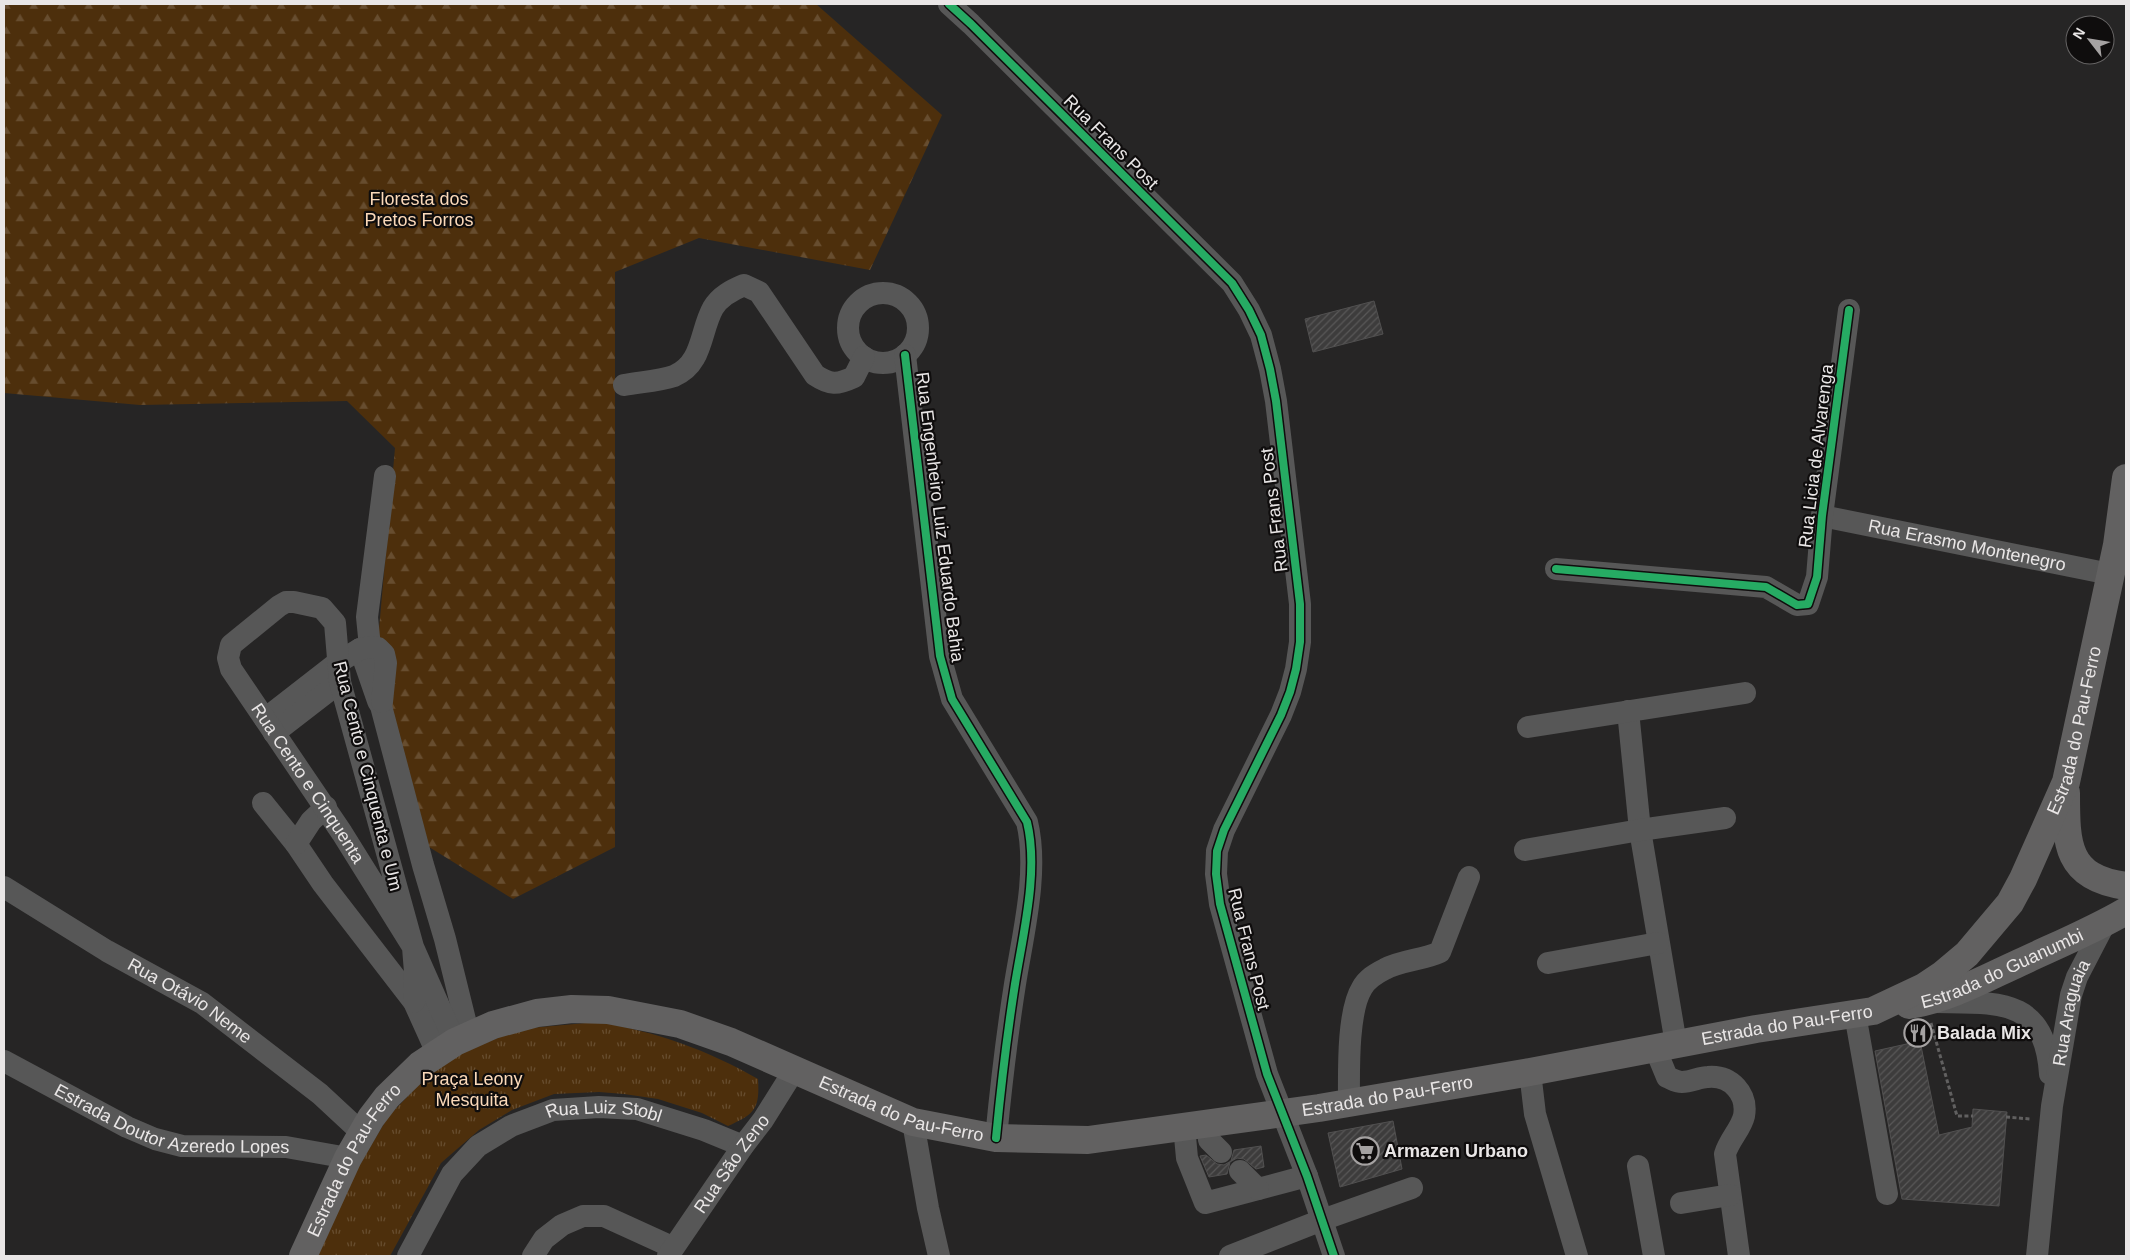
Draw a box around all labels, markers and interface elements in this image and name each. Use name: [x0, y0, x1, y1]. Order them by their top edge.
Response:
north arrow: [2065, 15, 2115, 65]
text: N: [2069, 25, 2088, 42]
street label: Rua Frans Post: [1060, 91, 1162, 193]
park label: Floresta dos Pretos Forros: [364, 189, 474, 230]
street label: Rua Licia de Alvarenga: [1795, 362, 1837, 549]
street label: Rua Engenheiro Luiz Eduardo Bahia: [912, 371, 968, 664]
street label: Rua Frans Post: [1256, 447, 1292, 573]
street label: Rua Erasmo Montenegro: [1866, 516, 2068, 575]
street label: Estrada do Pau-Ferro: [2043, 644, 2105, 818]
street label: Rua Cento e Cinquenta e Um: [330, 659, 406, 893]
street label: Rua Cento e Cinquenta: [247, 699, 369, 868]
street label: Rua Frans Post: [1224, 886, 1274, 1012]
street label: Estrada do Guanumbi: [1919, 925, 2086, 1012]
street label: Rua Otávio Neme: [124, 954, 256, 1048]
street label: Rua Araguaia: [2049, 955, 2095, 1068]
street label: Estrada do Pau-Ferro: [1700, 1001, 1874, 1049]
restaurant icon: Balada Mix: [1903, 1018, 1933, 1048]
place label: Balada Mix: [1937, 1023, 2031, 1043]
park label: Praça Leony Mesquita: [421, 1069, 523, 1110]
street label: Estrada do Pau-Ferro: [816, 1072, 985, 1145]
street label: Estrada do Pau-Ferro: [1300, 1072, 1474, 1120]
street label: Estrada do Pau-Ferro: [303, 1079, 405, 1240]
street label: Estrada Doutor Azeredo Lopes: [51, 1080, 289, 1157]
street label: Rua Luiz Stobl: [543, 1097, 664, 1126]
street label: Rua São Zeno: [690, 1111, 773, 1217]
supermarket icon: Armazen Urbano: [1350, 1136, 1380, 1166]
place label: Armazen Urbano: [1384, 1141, 1528, 1161]

